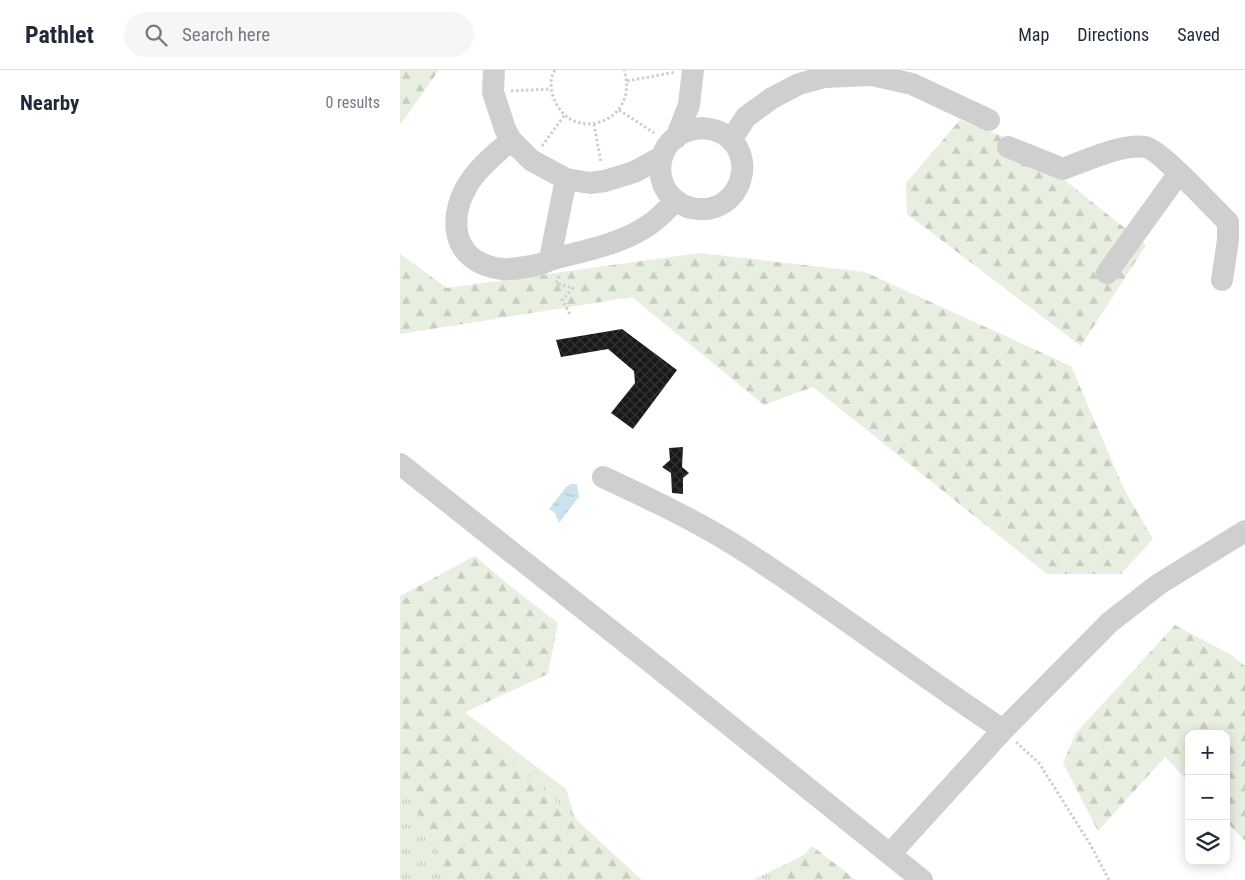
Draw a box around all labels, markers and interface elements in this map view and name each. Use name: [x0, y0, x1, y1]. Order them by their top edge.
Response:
search box: [124, 12, 474, 57]
text: Pathlet: [25, 21, 94, 49]
icon: search: [142, 21, 170, 49]
text: Search here: [182, 23, 270, 46]
text: Map: [1018, 24, 1049, 45]
text: Directions: [1077, 24, 1149, 45]
text: Saved: [1177, 24, 1220, 45]
text: Nearby: [20, 91, 79, 115]
text: 0 results: [325, 93, 380, 112]
map controls: [1185, 730, 1230, 865]
button: +: [1185, 730, 1230, 775]
button: −: [1185, 775, 1230, 820]
button: layers: [1185, 820, 1230, 865]

